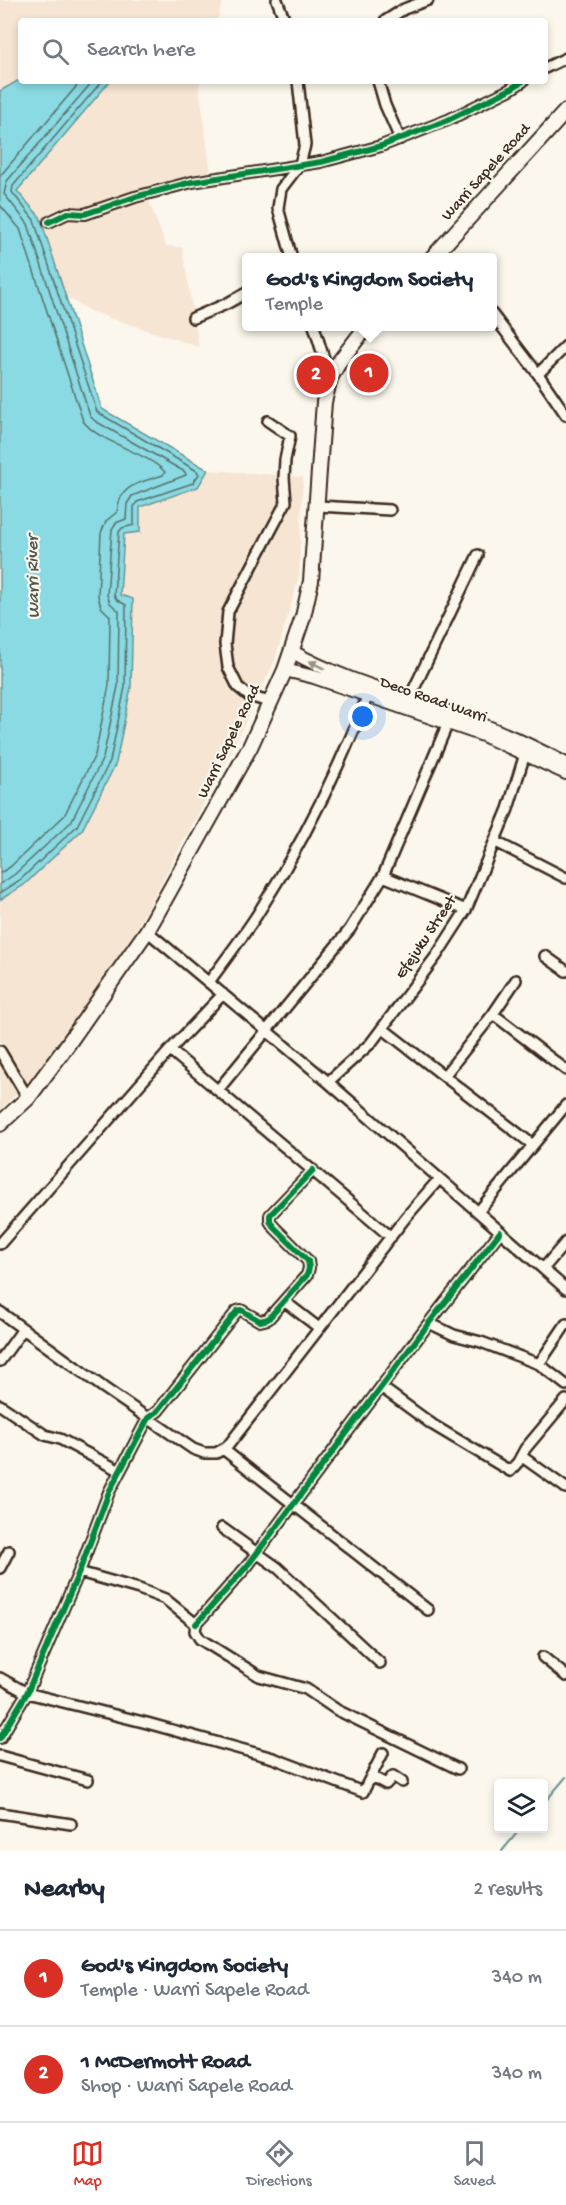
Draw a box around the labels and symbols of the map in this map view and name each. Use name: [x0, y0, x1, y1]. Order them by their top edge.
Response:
street label: Warri Sapele Road: [438, 119, 537, 225]
pin: 1: [350, 350, 388, 395]
pin: 2: [296, 352, 336, 398]
water label: Warri River: [23, 532, 45, 619]
one-way arrow: [308, 660, 325, 670]
street label: Deco Road Warri: [376, 673, 489, 728]
street label: Warri Sapele Road: [194, 681, 266, 802]
your location: [348, 702, 377, 731]
street label: Efejuku Street: [392, 892, 463, 983]

